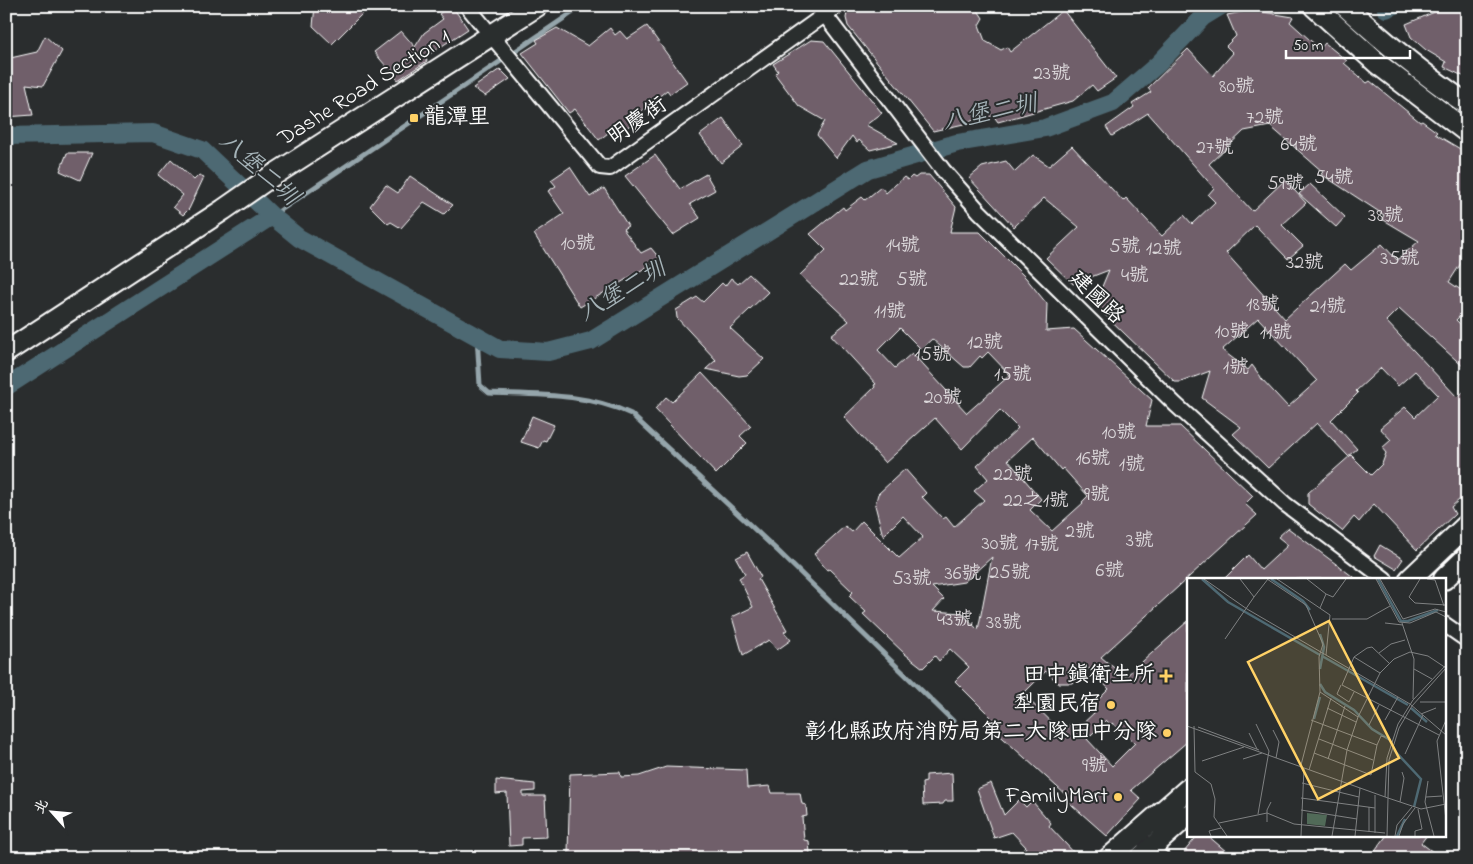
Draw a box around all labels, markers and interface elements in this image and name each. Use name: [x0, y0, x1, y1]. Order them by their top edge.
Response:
street label: Dashe Road Section 1: [272, 23, 458, 156]
scale bar: [1286, 28, 1409, 60]
text: 50 m: [1293, 35, 1324, 57]
house number: 23號: [1033, 60, 1071, 89]
house number: 80號: [1219, 73, 1255, 102]
water label: 八堡二圳: [939, 86, 1044, 141]
street label: 明慶街: [602, 90, 674, 154]
place label: 龍潭里: [424, 102, 490, 134]
house number: 72號: [1246, 104, 1284, 133]
marker: 龍潭里: [408, 112, 420, 124]
water label: 八堡二圳: [210, 125, 308, 217]
house number: 64號: [1280, 131, 1318, 160]
house number: 27號: [1196, 134, 1234, 163]
house number: 54號: [1314, 164, 1354, 193]
house number: 59號: [1267, 170, 1305, 199]
house number: 38號: [1368, 202, 1404, 231]
house number: 10號: [561, 230, 596, 259]
house number: 14號: [886, 232, 920, 261]
house number: 5號: [1109, 233, 1141, 262]
house number: 12號: [1146, 235, 1182, 264]
house number: 35號: [1380, 245, 1420, 274]
house number: 32號: [1286, 249, 1324, 278]
water label: 八堡二圳: [573, 251, 676, 332]
house number: 4號: [1121, 262, 1149, 291]
street label: 建國路: [1061, 264, 1131, 332]
house number: 22號: [839, 266, 879, 295]
house number: 5號: [896, 266, 928, 295]
house number: 18號: [1246, 291, 1280, 320]
house number: 21號: [1310, 293, 1346, 322]
house number: 11號: [874, 298, 906, 327]
house number: 10號: [1215, 318, 1250, 347]
house number: 11號: [1260, 319, 1292, 348]
house number: 12號: [967, 329, 1003, 358]
house number: 15號: [914, 341, 952, 370]
house number: 1號: [1223, 354, 1249, 383]
house number: 15號: [994, 361, 1032, 390]
house number: 20號: [924, 384, 962, 413]
house number: 10號: [1102, 419, 1137, 448]
house number: 16號: [1075, 445, 1111, 474]
house number: 1號: [1119, 451, 1145, 480]
house number: 22號: [993, 461, 1033, 490]
house number: 9號: [1084, 481, 1110, 510]
house number: 22之1號: [1003, 487, 1069, 516]
house number: 2號: [1065, 518, 1095, 547]
house number: 3號: [1126, 527, 1154, 556]
house number: 30號: [982, 530, 1018, 559]
house number: 17號: [1025, 531, 1059, 560]
house number: 6號: [1096, 557, 1124, 586]
house number: 25號: [989, 559, 1031, 588]
house number: 36號: [944, 560, 982, 589]
house number: 53號: [892, 565, 932, 594]
inset map: [1187, 578, 1446, 836]
house number: 43號: [937, 606, 973, 635]
house number: 38號: [986, 609, 1022, 638]
place label: 田中鎮衛生所: [1023, 660, 1155, 692]
marker: 田中鎮衛生所: [1159, 669, 1173, 683]
place label: 犁園民宿: [1013, 689, 1101, 721]
marker: 犁園民宿: [1105, 699, 1117, 711]
place label: 彰化縣政府消防局第二大隊田中分隊: [805, 717, 1157, 749]
marker: 彰化縣政府消防局第二大隊田中分隊: [1161, 727, 1173, 739]
house number: 9號: [1082, 752, 1108, 781]
place label: FamilyMart: [1004, 781, 1109, 814]
north arrow: [28, 786, 78, 836]
marker: FamilyMart: [1112, 791, 1124, 803]
text: 北: [29, 796, 54, 818]

